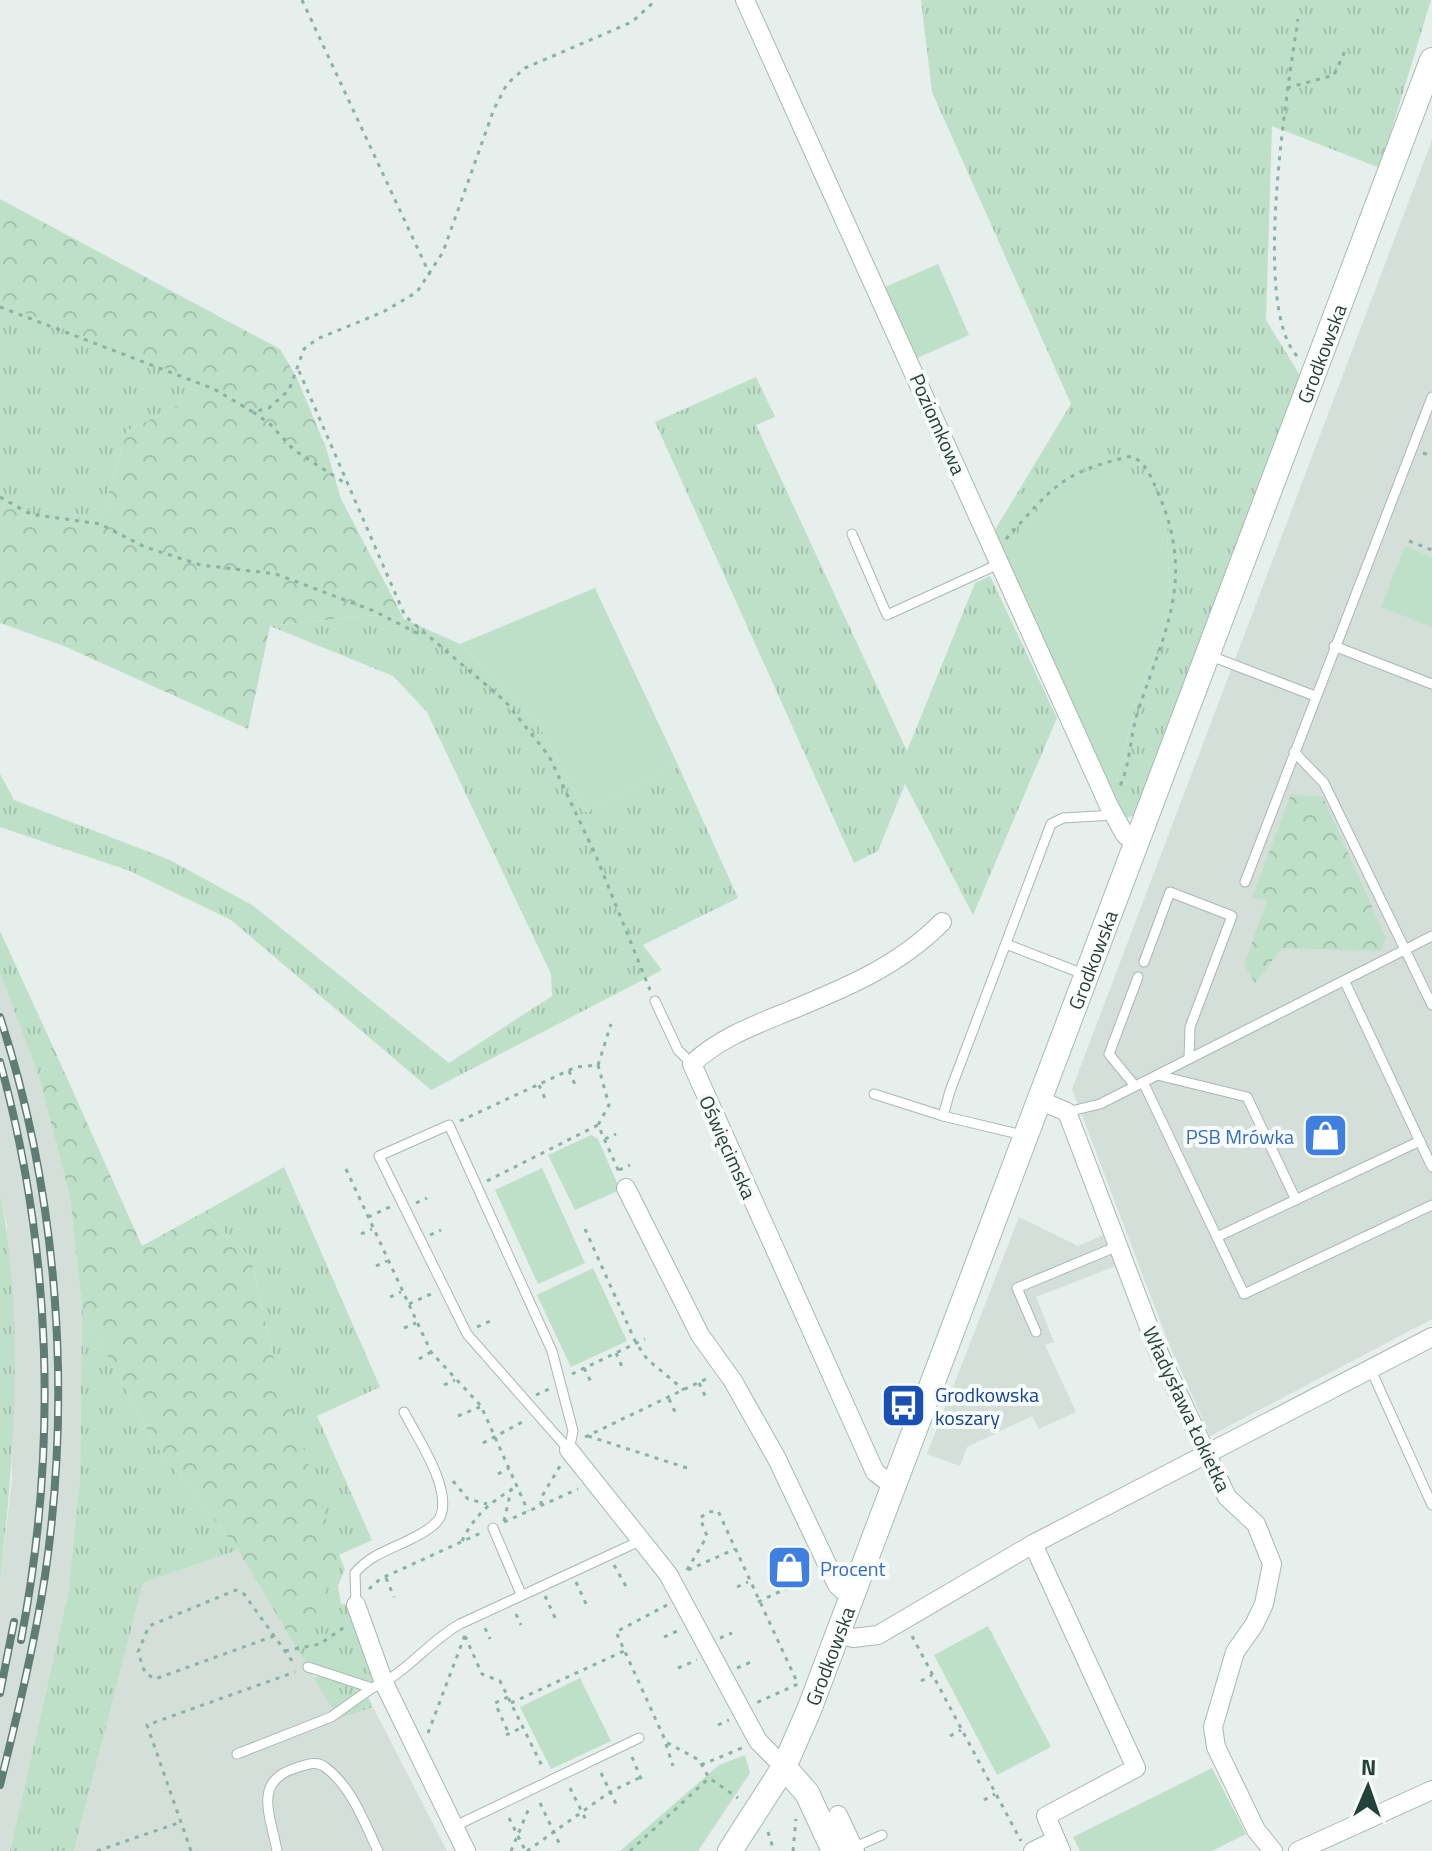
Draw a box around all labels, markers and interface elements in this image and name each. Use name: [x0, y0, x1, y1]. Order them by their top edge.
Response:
street label: Grodkowska: [1288, 299, 1354, 408]
street label: Poziomkowa: [902, 368, 974, 480]
street label: Grodkowska: [1059, 906, 1125, 1014]
street label: Oświęcimska: [691, 1090, 765, 1204]
shop icon: PSB Mrówka: [1301, 1112, 1349, 1160]
place label: PSB Mrówka: [1186, 1121, 1294, 1152]
street label: Władysława Łokietka: [1135, 1321, 1239, 1497]
place label: Grodkowska koszary: [935, 1379, 1039, 1433]
bus stop icon: Grodkowska koszary: [880, 1382, 928, 1430]
shop icon: Procent: [765, 1544, 813, 1592]
place label: Procent: [820, 1553, 886, 1584]
street label: Grodkowska: [797, 1602, 862, 1710]
north arrow: [1328, 1747, 1408, 1827]
text: N: [1360, 1750, 1377, 1784]

